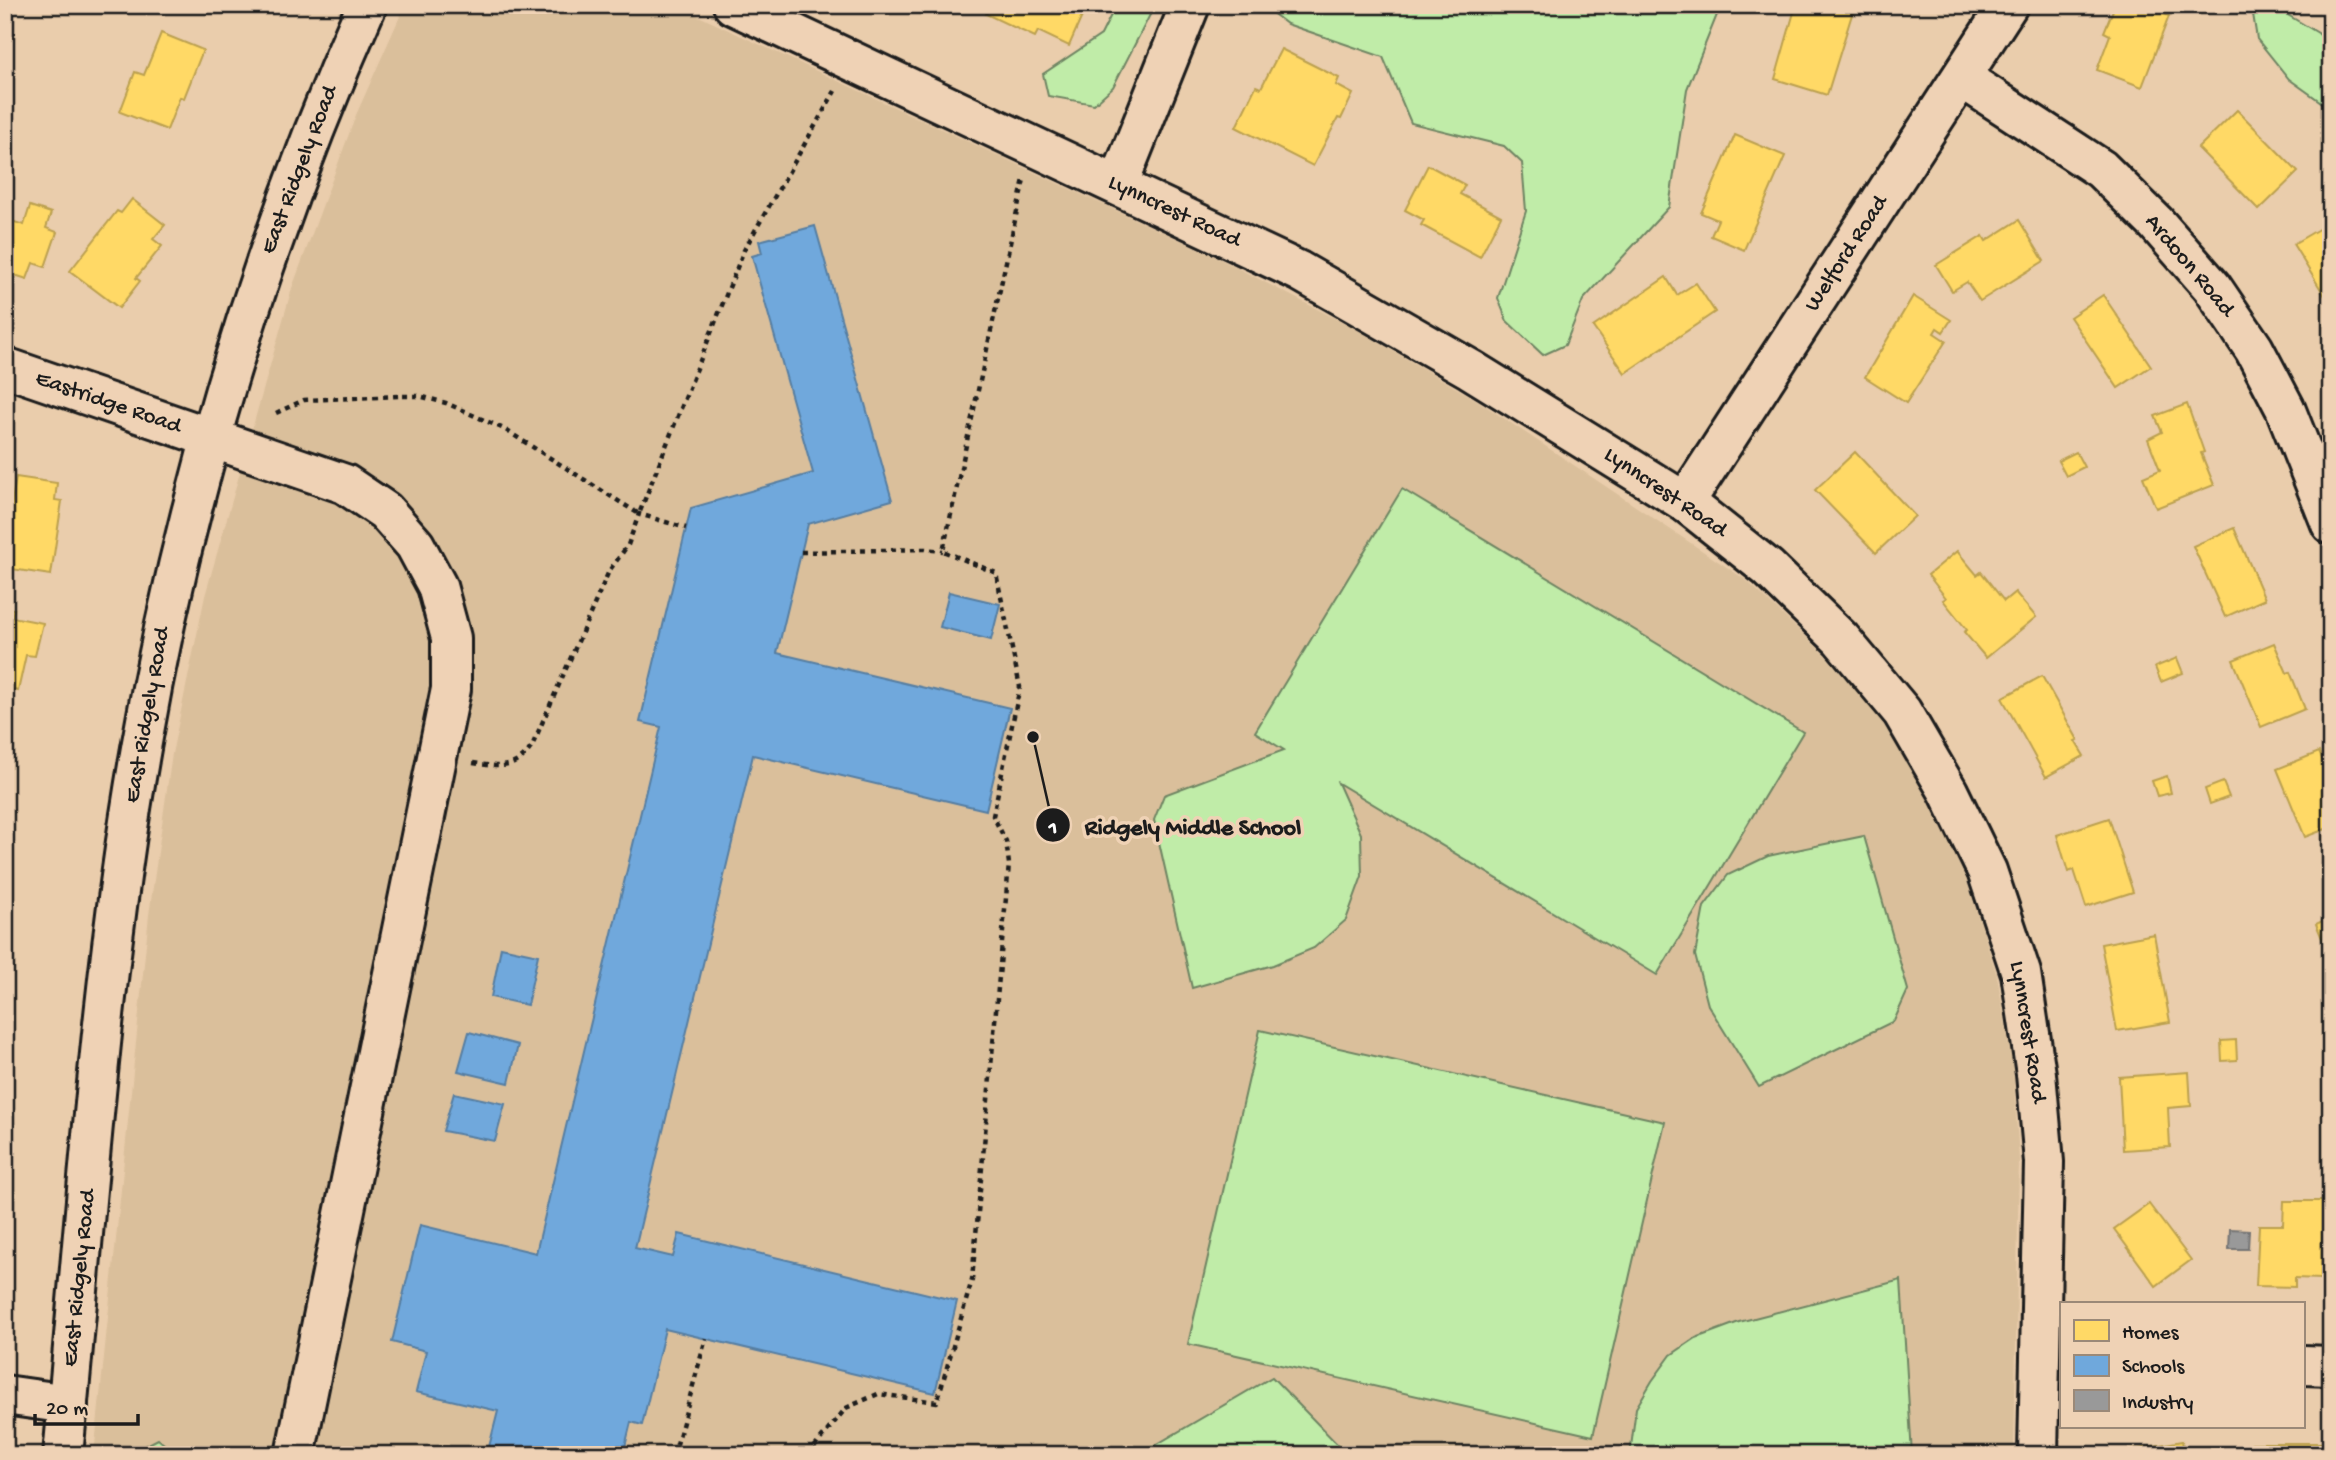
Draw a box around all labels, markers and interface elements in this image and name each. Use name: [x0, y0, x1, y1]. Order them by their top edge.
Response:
street label: East Ridgely Road: [256, 81, 345, 258]
street label: Lynncrest Road: [1104, 170, 1246, 255]
street label: Welford Road: [1800, 190, 1895, 317]
street label: Ardoon Road: [2138, 209, 2241, 324]
street label: Eastridge Road: [32, 365, 186, 441]
street label: Lynncrest Road: [1598, 442, 1733, 545]
street label: East Ridgely Road: [119, 624, 177, 805]
callout: Ridgely Middle School: [1036, 803, 1315, 848]
text: Ridgely Middle School: [1084, 815, 1301, 844]
text: 1: [1048, 817, 1057, 842]
street label: Lynncrest Road: [2002, 959, 2052, 1106]
street label: East Ridgely Road: [57, 1187, 103, 1368]
legend: [2060, 1302, 2304, 1428]
text: Homes: [2122, 1322, 2180, 1347]
text: Schools: [2122, 1356, 2186, 1381]
scale bar: [35, 1383, 138, 1427]
text: Industry: [2122, 1392, 2193, 1417]
text: 20 m: [46, 1398, 88, 1423]

